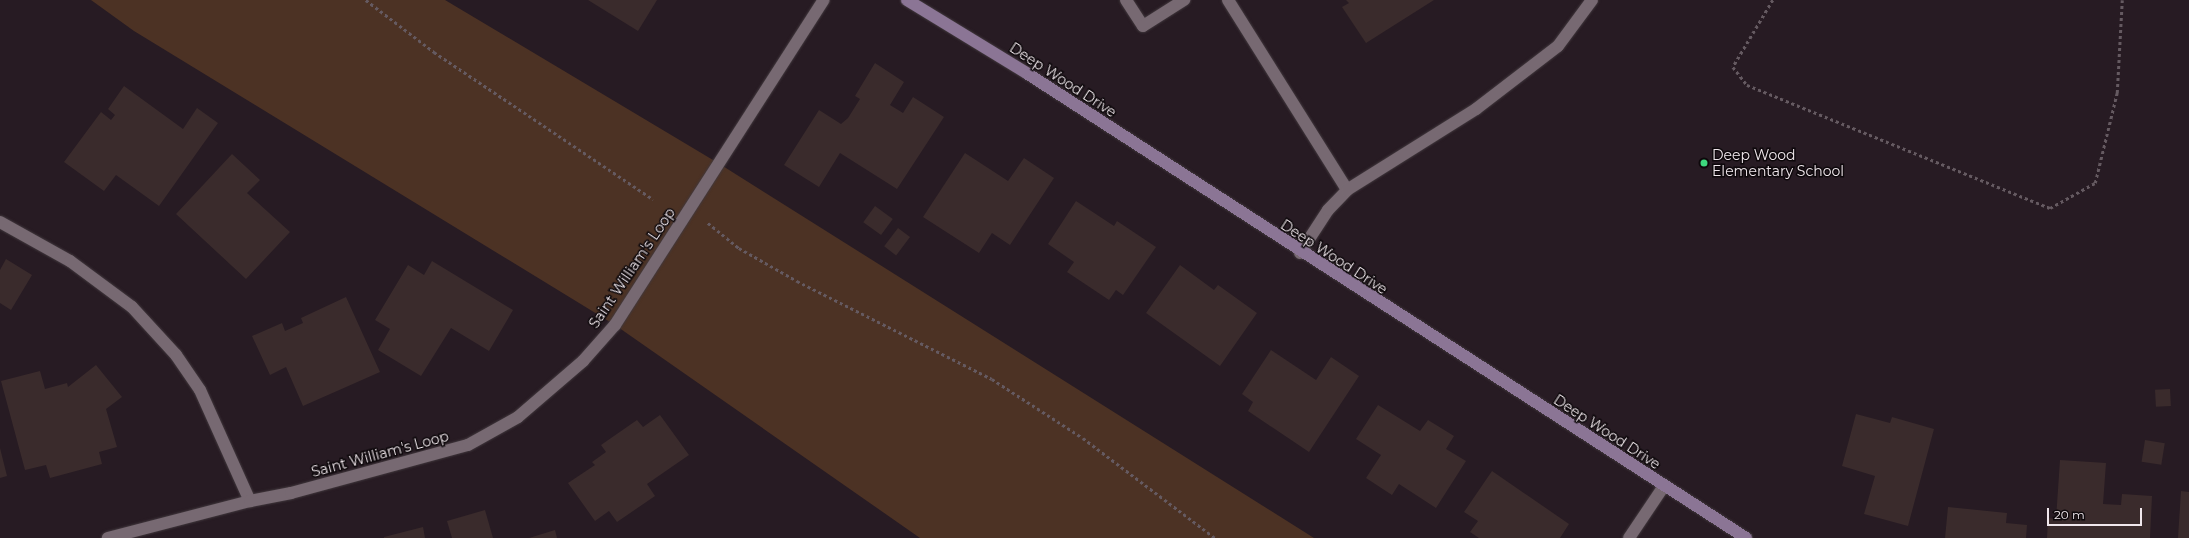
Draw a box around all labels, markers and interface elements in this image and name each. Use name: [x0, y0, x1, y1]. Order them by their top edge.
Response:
street label: Deep Wood Drive: [1007, 39, 1119, 121]
place label: Deep Wood Elementary School: [1712, 147, 1844, 180]
marker: Deep Wood Elementary School: [1699, 158, 1709, 168]
street label: Saint William's Loop: [585, 205, 679, 331]
street label: Deep Wood Drive: [1278, 216, 1390, 298]
street label: Deep Wood Drive: [1551, 391, 1663, 473]
street label: Saint William's Loop: [310, 428, 450, 480]
scale bar: [2049, 500, 2144, 526]
text: 20 m: [2054, 507, 2085, 522]

